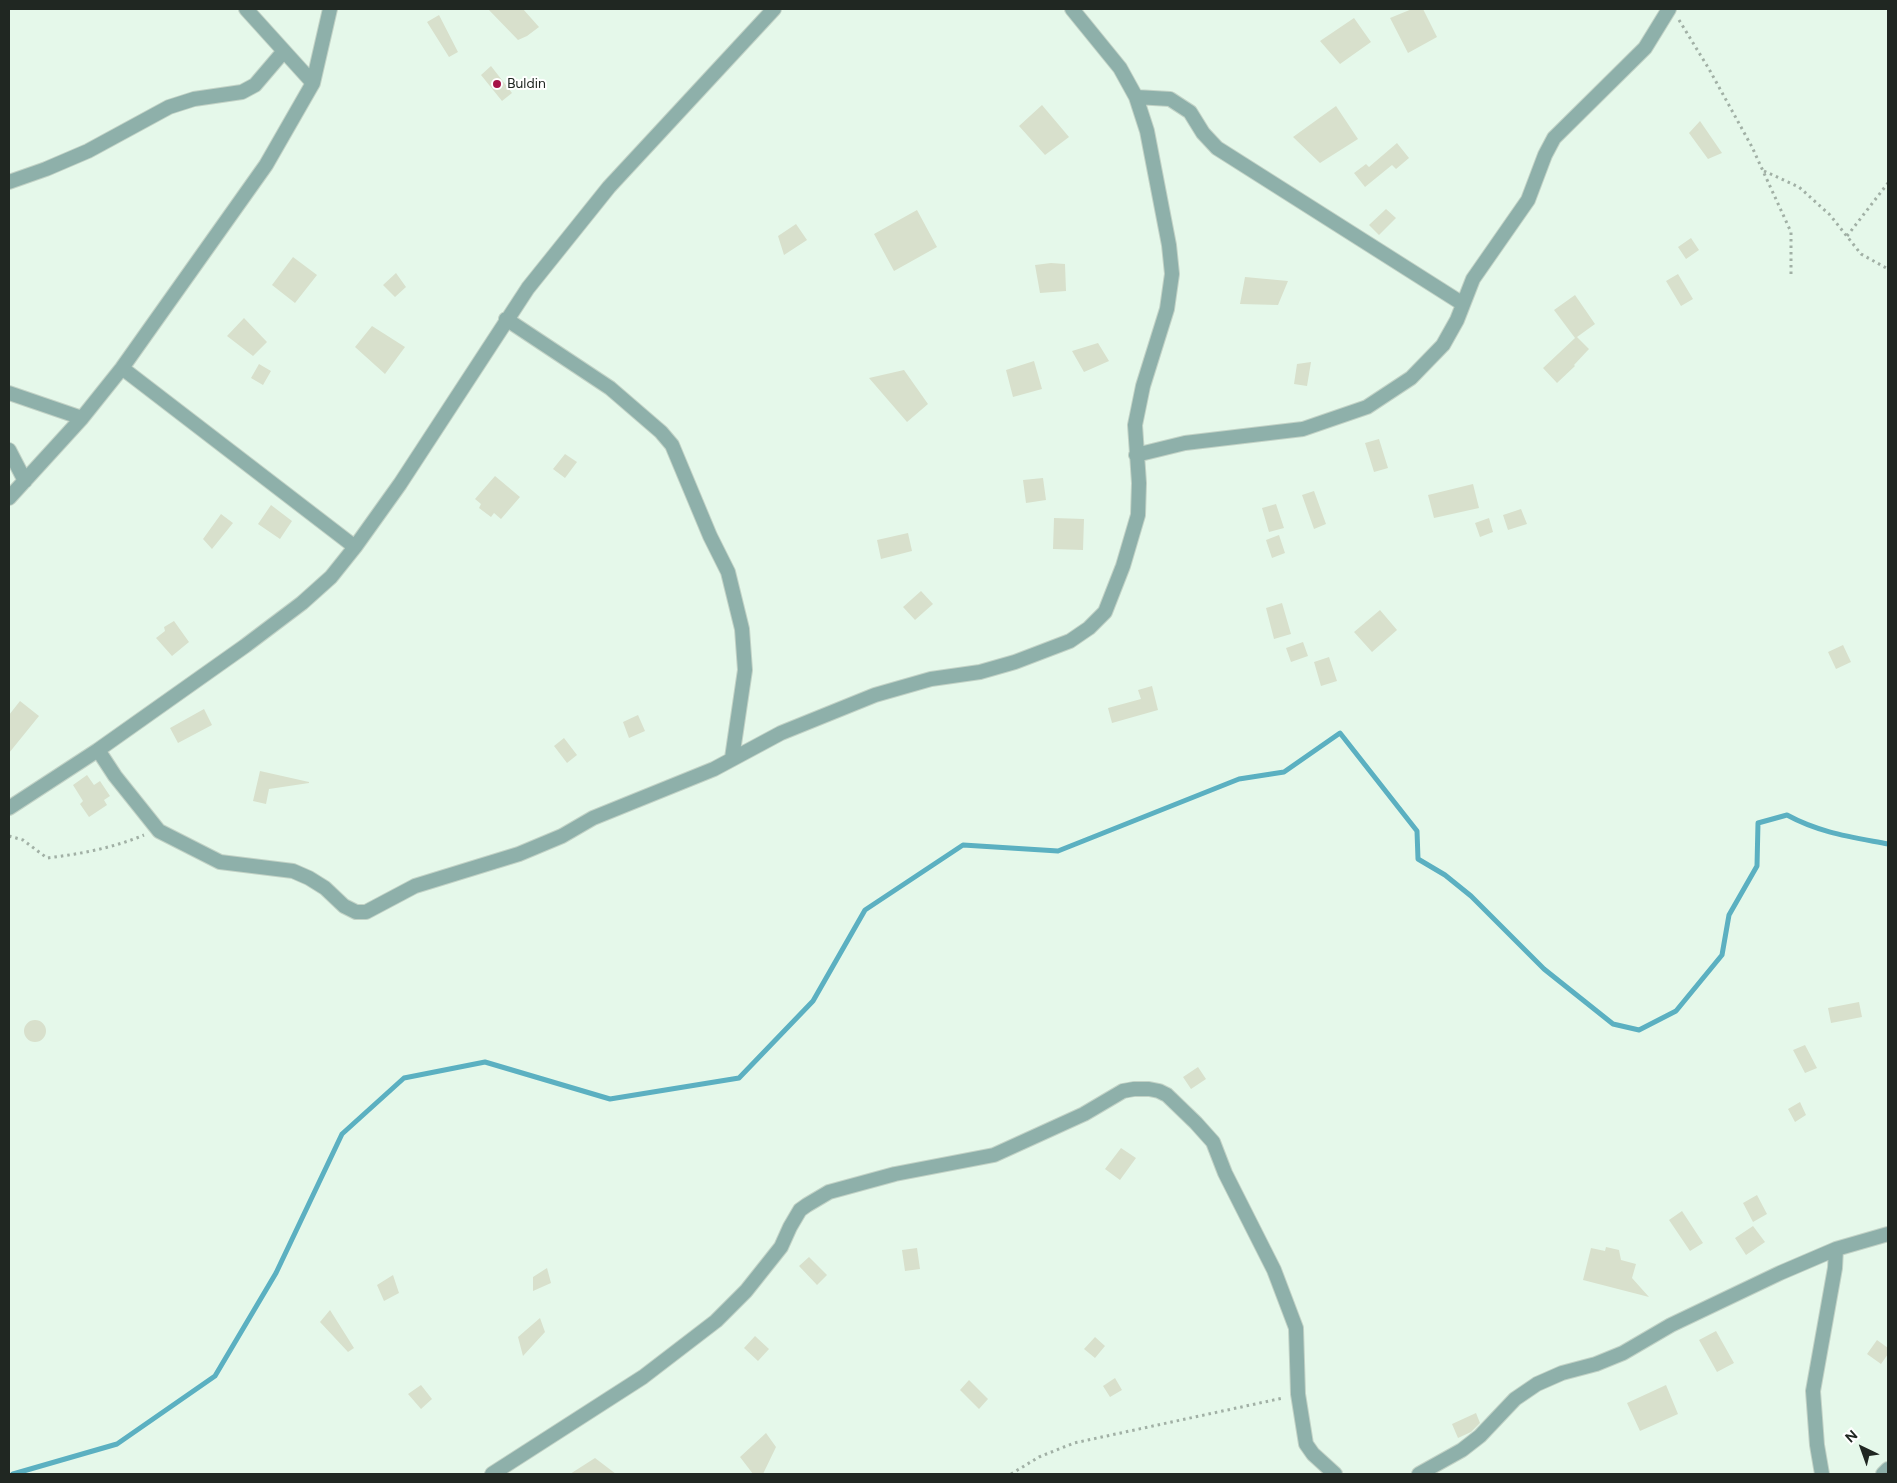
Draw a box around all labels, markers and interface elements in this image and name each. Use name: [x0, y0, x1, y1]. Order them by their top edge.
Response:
place label: Buldin: [507, 76, 546, 92]
marker: Buldin: [491, 78, 503, 90]
north arrow: [1837, 1423, 1887, 1473]
text: N: [1842, 1427, 1861, 1446]

